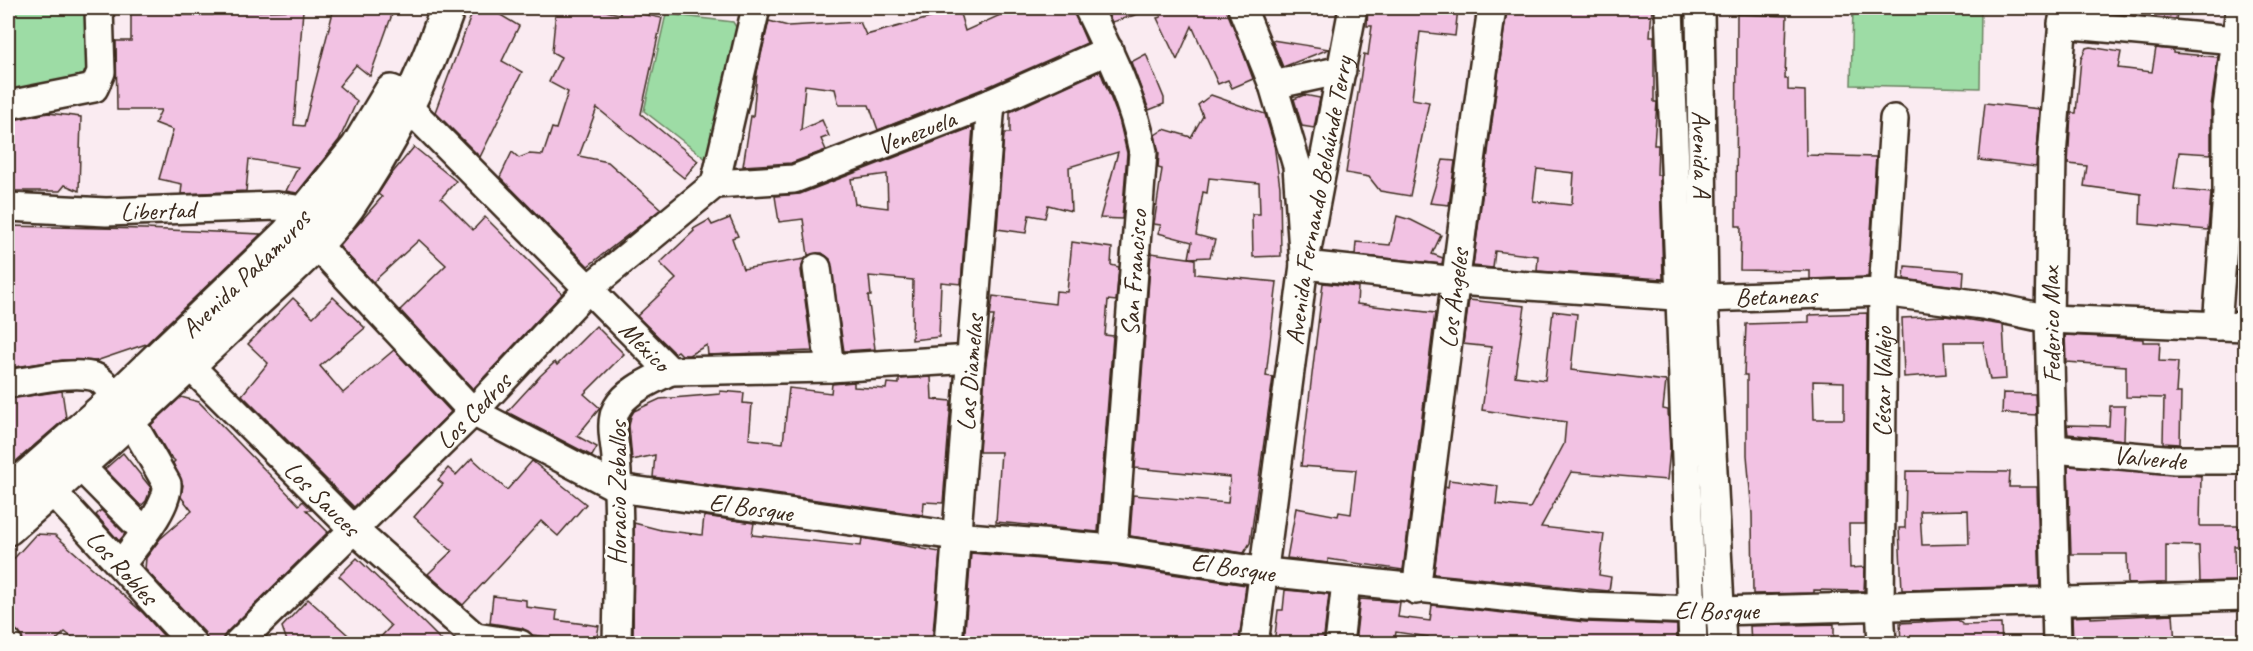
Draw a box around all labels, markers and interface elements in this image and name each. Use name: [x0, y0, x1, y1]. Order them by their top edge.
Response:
street label: Avenida Fernando Belaúnde Terry: [1277, 52, 1360, 347]
street label: Venezuela: [872, 101, 962, 162]
street label: Avenida A: [1685, 110, 1719, 200]
street label: Libertad: [120, 192, 200, 228]
street label: Avenida Pakamuros: [174, 201, 319, 345]
street label: San Francisco: [1113, 207, 1155, 337]
street label: Los Ángeles: [1431, 245, 1476, 350]
street label: Federico Max: [2033, 265, 2069, 383]
street label: Betaneas: [1735, 278, 1819, 313]
street label: Las Diamelas: [948, 311, 991, 432]
street label: México: [612, 313, 680, 381]
street label: César Vallejo: [1865, 325, 1899, 437]
street label: Los Cedros: [429, 364, 519, 456]
street label: Horacio Zeballos: [601, 419, 634, 565]
street label: Valverde: [2112, 438, 2187, 477]
street label: Los Sauces: [277, 453, 369, 545]
street label: El Bosque: [707, 485, 796, 529]
street label: Los Robles: [79, 523, 166, 613]
street label: El Bosque: [1189, 544, 1278, 589]
street label: El Bosque: [1674, 593, 1761, 628]

